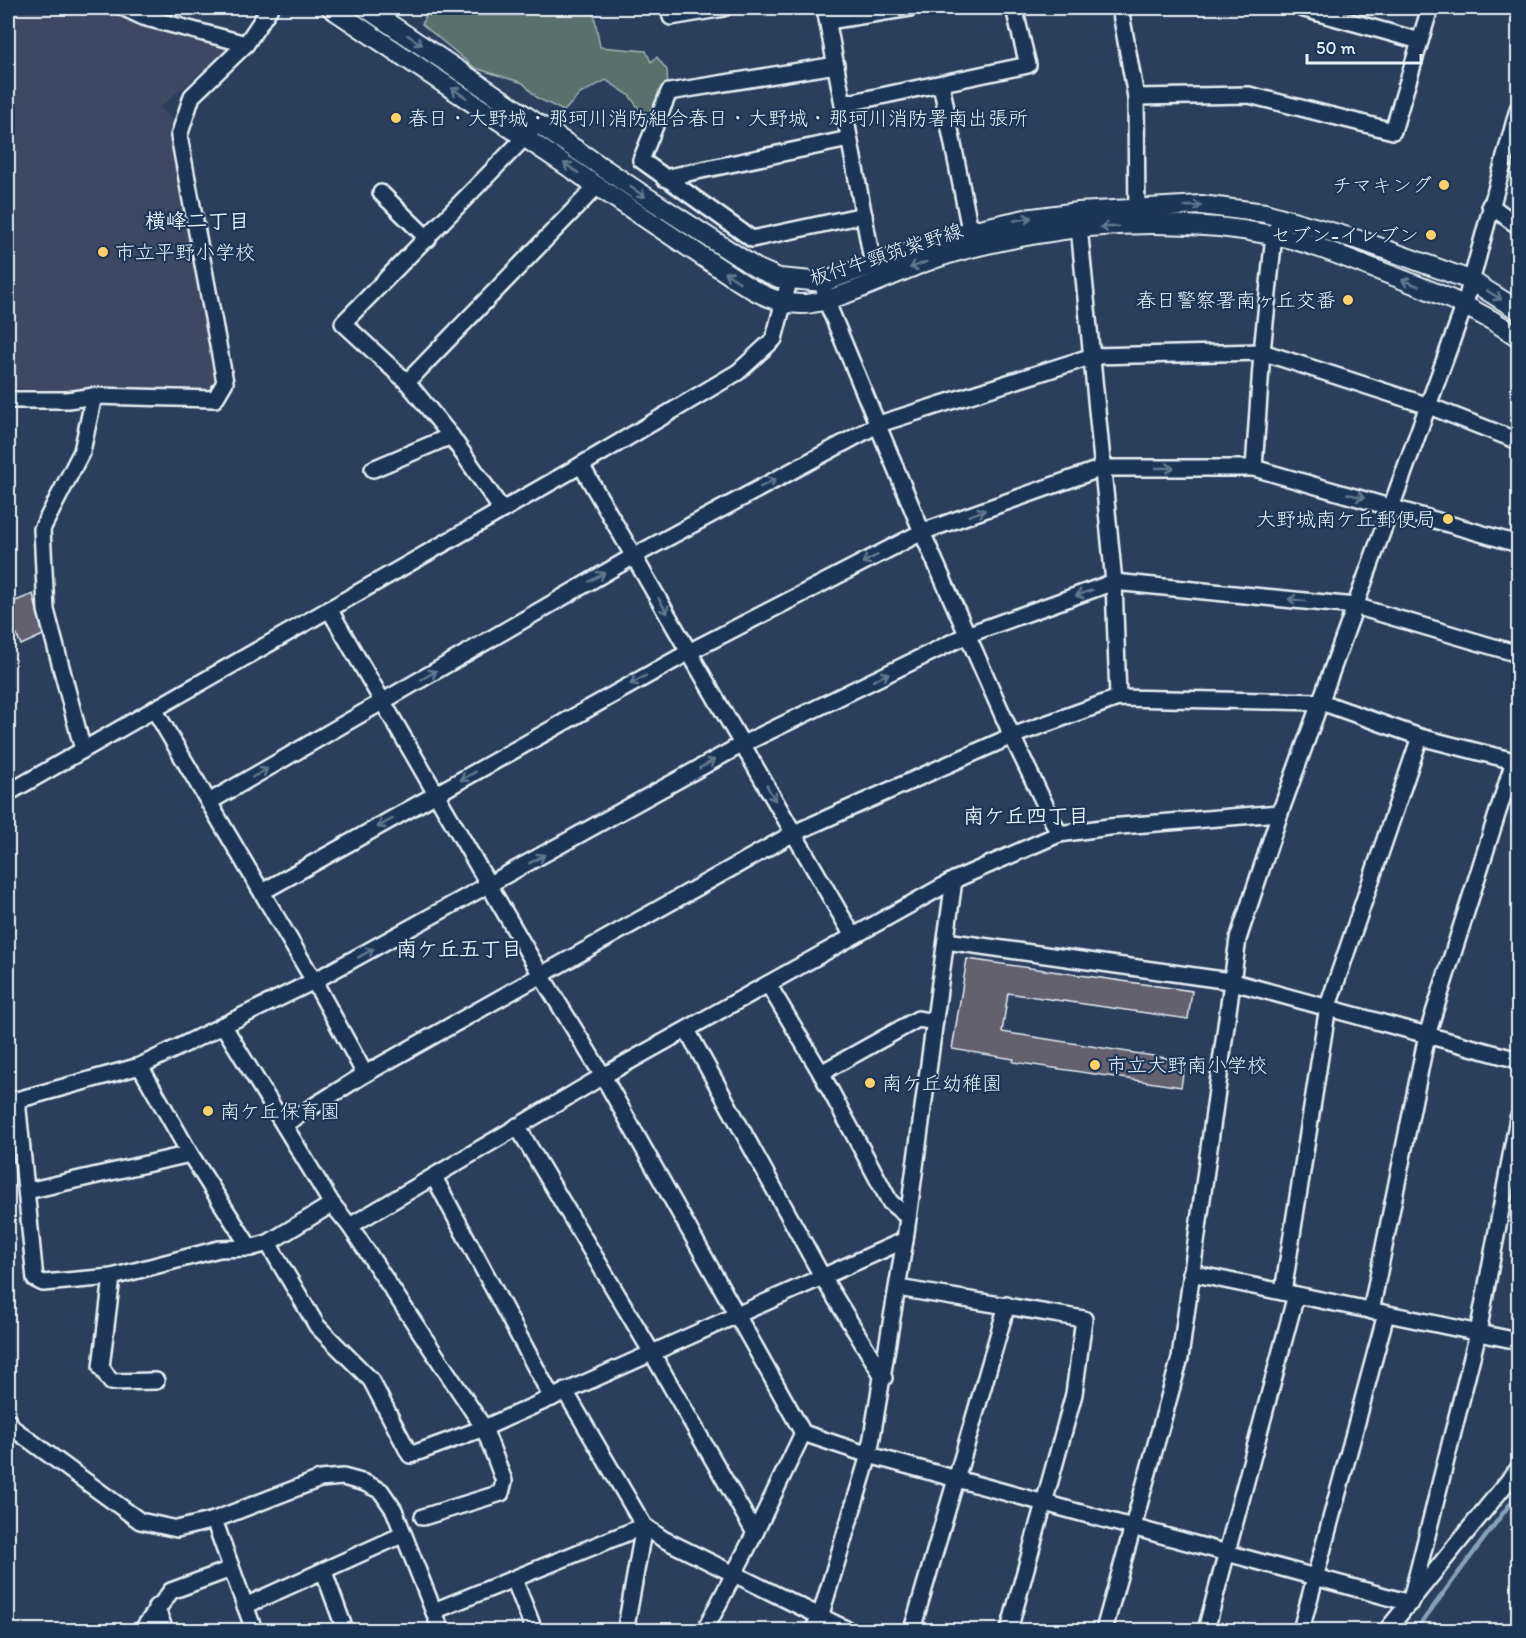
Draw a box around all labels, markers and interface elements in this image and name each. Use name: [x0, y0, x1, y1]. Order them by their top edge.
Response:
scale bar: [1307, 27, 1421, 65]
one-way arrow: [406, 34, 422, 46]
text: 50 m: [1316, 37, 1356, 59]
one-way arrow: [452, 87, 468, 99]
place label: 春日・大野城・那珂川消防組合春日・大野城・那珂川消防署南出張所: [408, 106, 1028, 130]
marker: 春日・大野城・那珂川消防組合春日・大野城・那珂川消防署南出張所: [389, 111, 403, 125]
one-way arrow: [563, 162, 579, 174]
place label: チマキング: [1332, 173, 1432, 197]
marker: チマキング: [1437, 178, 1451, 192]
one-way arrow: [629, 186, 646, 198]
one-way arrow: [1183, 200, 1203, 212]
district label: 横峰二丁目: [145, 208, 250, 233]
one-way arrow: [1013, 213, 1033, 224]
street label: 板付牛頸筑紫野線: [806, 218, 966, 290]
one-way arrow: [1100, 222, 1120, 233]
place label: セブン-イレブン: [1271, 223, 1419, 247]
marker: セブン-イレブン: [1424, 228, 1438, 242]
place label: 市立平野小学校: [115, 240, 255, 264]
marker: 市立平野小学校: [96, 245, 110, 259]
one-way arrow: [909, 260, 927, 271]
one-way arrow: [725, 271, 741, 283]
one-way arrow: [1401, 276, 1420, 287]
place label: 春日警察署南ヶ丘交番: [1136, 288, 1336, 312]
one-way arrow: [1485, 290, 1502, 302]
marker: 春日警察署南ヶ丘交番: [1341, 293, 1355, 307]
one-way arrow: [1154, 462, 1174, 474]
one-way arrow: [759, 477, 776, 489]
one-way arrow: [1346, 490, 1365, 502]
one-way arrow: [968, 506, 986, 517]
place label: 大野城南ケ丘郵便局: [1256, 507, 1436, 531]
marker: 大野城南ケ丘郵便局: [1441, 512, 1455, 526]
one-way arrow: [862, 554, 880, 565]
one-way arrow: [588, 570, 605, 582]
one-way arrow: [1075, 588, 1094, 599]
one-way arrow: [1288, 594, 1308, 605]
one-way arrow: [657, 597, 669, 614]
one-way arrow: [420, 669, 437, 681]
one-way arrow: [872, 670, 890, 682]
one-way arrow: [630, 674, 647, 686]
one-way arrow: [698, 758, 715, 770]
one-way arrow: [251, 767, 268, 779]
one-way arrow: [460, 770, 477, 782]
one-way arrow: [765, 784, 777, 801]
district label: 南ケ丘四丁目: [963, 803, 1089, 828]
one-way arrow: [377, 817, 394, 829]
one-way arrow: [527, 853, 545, 864]
district label: 南ケ丘五丁目: [396, 936, 522, 961]
one-way arrow: [356, 947, 374, 958]
place label: 市立大野南小学校: [1107, 1053, 1267, 1077]
marker: 市立大野南小学校: [1088, 1058, 1102, 1072]
place label: 南ケ丘幼稚園: [882, 1071, 1002, 1095]
marker: 南ケ丘幼稚園: [863, 1076, 877, 1090]
place label: 南ケ丘保育園: [220, 1099, 340, 1123]
marker: 南ケ丘保育園: [201, 1104, 215, 1118]

